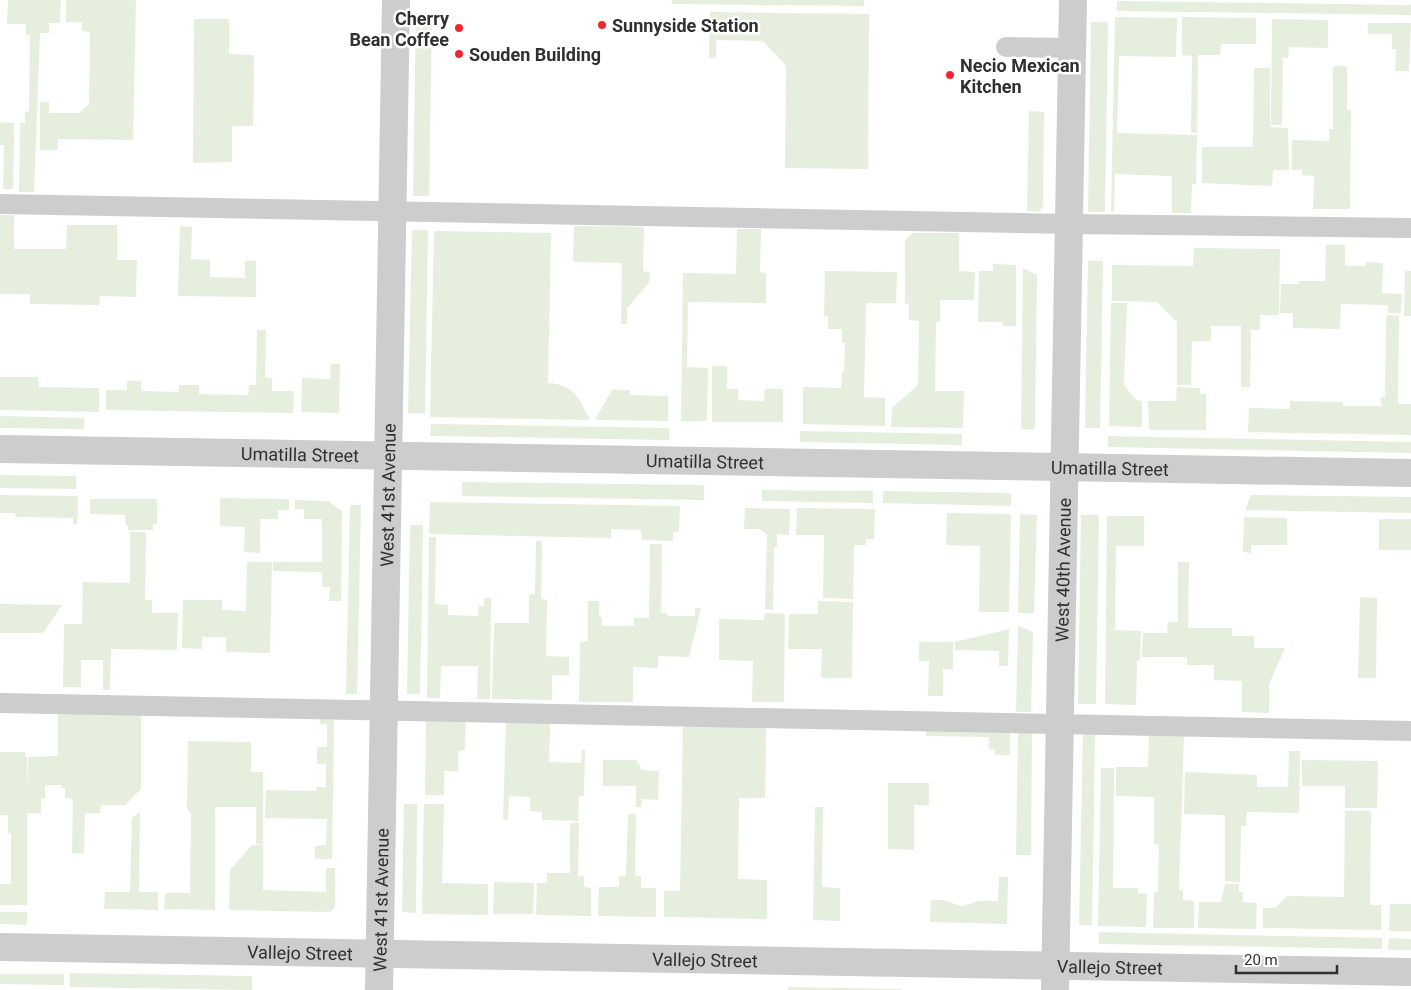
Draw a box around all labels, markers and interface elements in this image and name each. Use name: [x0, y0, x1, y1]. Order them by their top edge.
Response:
place label: Cherry Bean Coffee: [350, 8, 450, 50]
place label: Sunnyside Station: [612, 15, 759, 36]
marker: Sunnyside Station: [596, 19, 608, 31]
marker: Cherry Bean Coffee: [453, 22, 465, 34]
place label: Souden Building: [469, 44, 601, 65]
marker: Souden Building: [453, 48, 465, 60]
place label: Necio Mexican Kitchen: [960, 55, 1080, 97]
marker: Necio Mexican Kitchen: [944, 69, 956, 81]
street label: West 41st Avenue: [376, 423, 399, 567]
street label: Umatilla Street: [241, 443, 359, 466]
street label: Umatilla Street: [646, 449, 764, 472]
street label: Umatilla Street: [1051, 456, 1169, 479]
street label: West 40th Avenue: [1051, 498, 1074, 642]
street label: West 41st Avenue: [369, 828, 392, 972]
street label: Vallejo Street: [247, 941, 353, 964]
scale bar: [1236, 942, 1337, 974]
street label: Vallejo Street: [652, 948, 758, 971]
text: 20 m: [1244, 951, 1278, 969]
street label: Vallejo Street: [1057, 955, 1163, 978]

